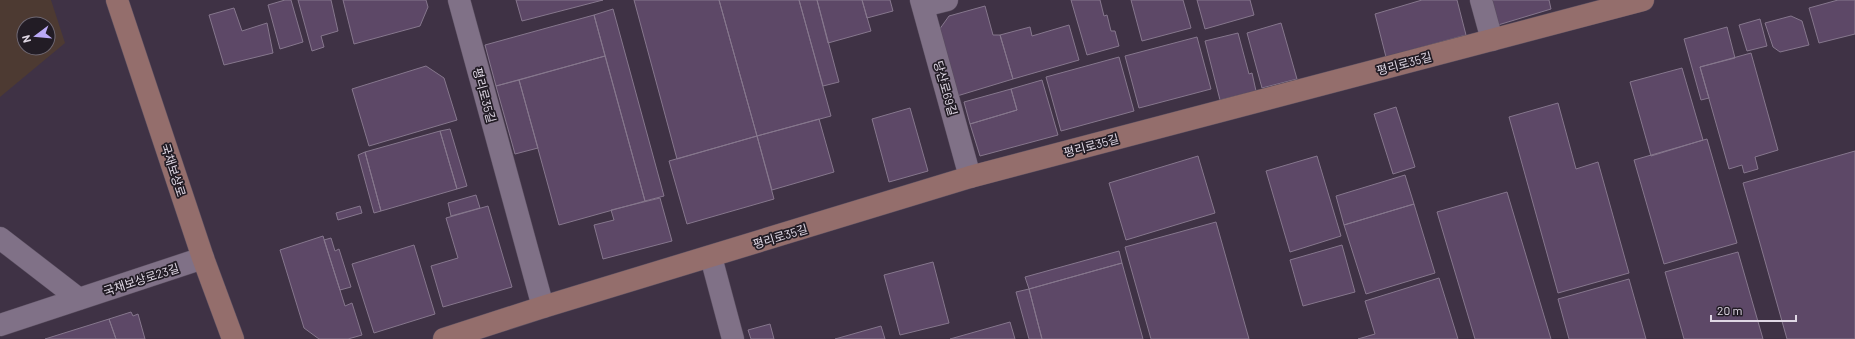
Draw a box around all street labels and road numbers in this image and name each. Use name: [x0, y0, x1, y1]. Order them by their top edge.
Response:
street label: 평리로35길: [1375, 49, 1433, 77]
street label: 당산로69길: [931, 59, 961, 117]
street label: 평리로35길: [471, 66, 499, 124]
street label: 평리로35길: [1062, 131, 1120, 159]
street label: 국채보상로: [159, 142, 189, 198]
street label: 평리로35길: [751, 221, 809, 251]
street label: 국채보상로23길: [101, 260, 181, 298]

